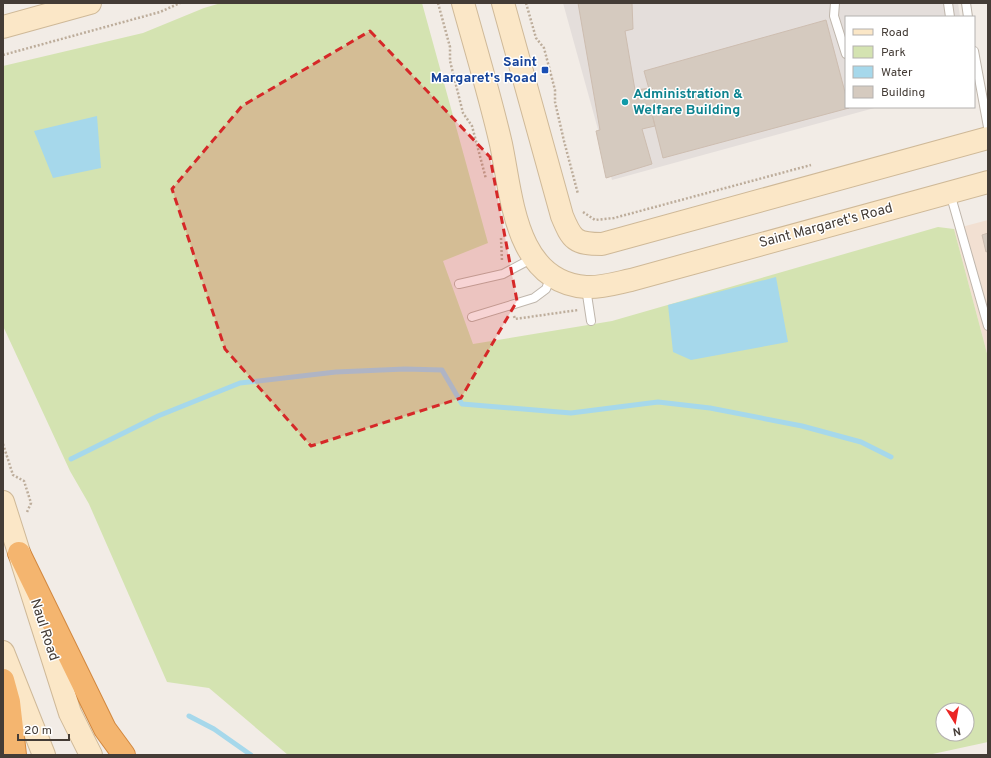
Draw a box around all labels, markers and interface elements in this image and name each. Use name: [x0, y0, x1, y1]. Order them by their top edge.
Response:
legend: [845, 16, 975, 108]
text: Road: [881, 25, 909, 41]
text: Park: [881, 45, 906, 61]
place label: Saint Margaret's Road: [431, 54, 537, 87]
marker: Saint Margaret's Road: [540, 65, 550, 75]
text: Water: [881, 65, 913, 81]
text: Building: [881, 85, 925, 101]
place label: Administration & Welfare Building: [633, 86, 743, 119]
marker: Administration & Welfare Building: [620, 97, 630, 107]
street label: Saint Margaret's Road: [757, 200, 895, 252]
street label: Naul Road: [26, 597, 62, 663]
north arrow: [935, 702, 975, 742]
scale bar: [18, 716, 69, 742]
text: 20 m: [24, 723, 52, 739]
text: N: [952, 723, 962, 738]

